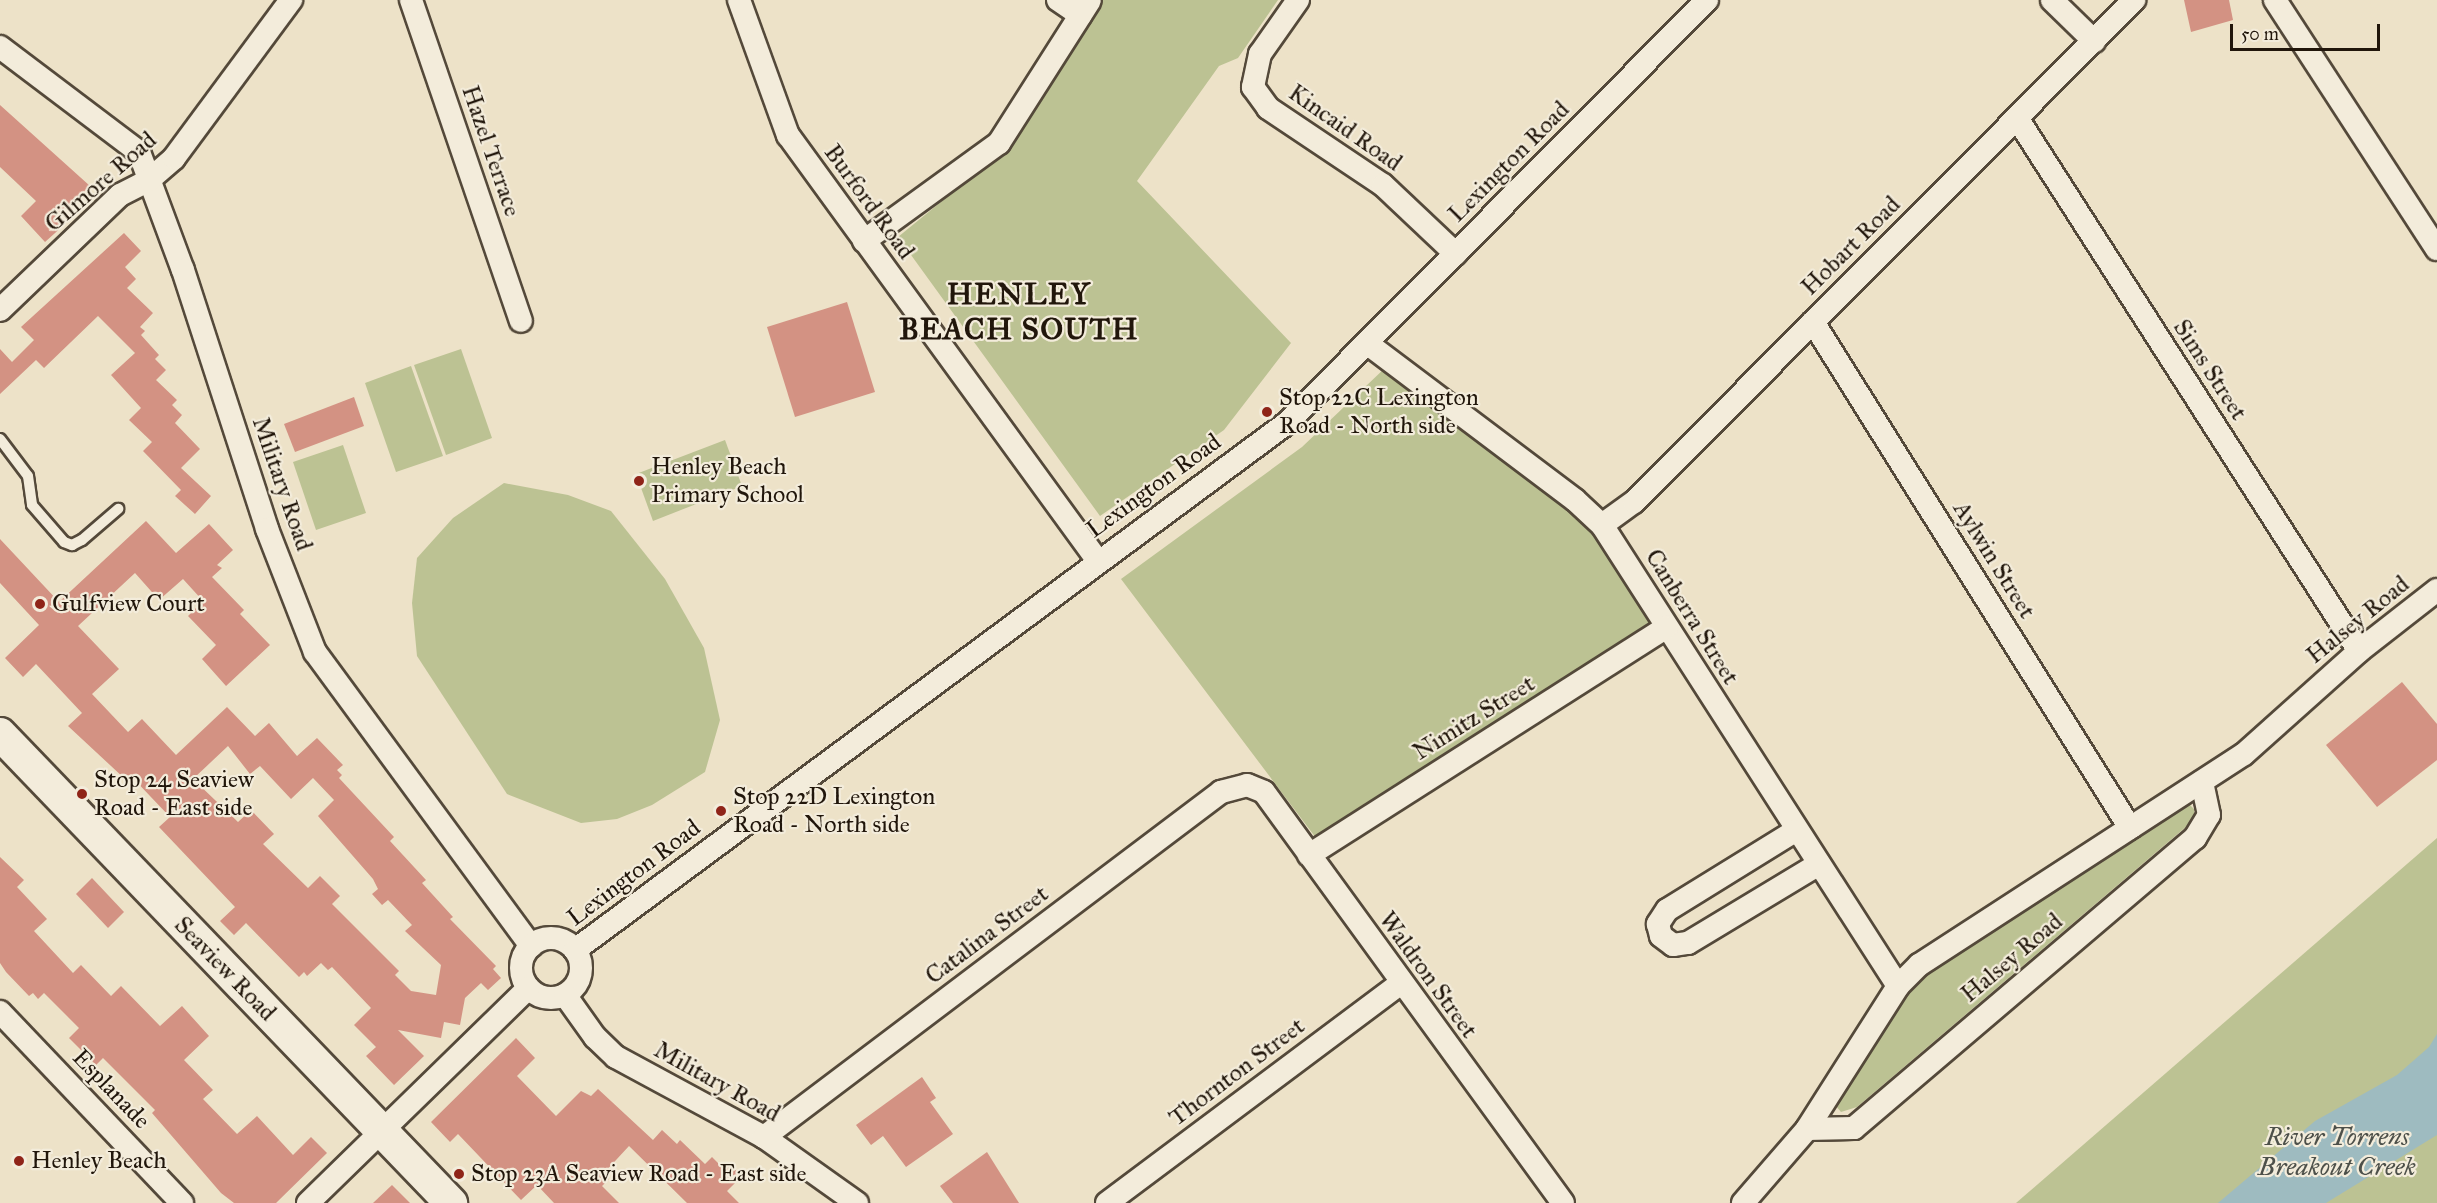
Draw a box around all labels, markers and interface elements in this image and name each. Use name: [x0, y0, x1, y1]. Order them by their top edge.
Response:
scale bar: [2233, 12, 2383, 50]
text: 50 m: [2241, 23, 2279, 45]
street label: Kincaid Road: [1283, 78, 1407, 178]
street label: Hazel Terrace: [455, 82, 527, 220]
street label: Lexington Road: [1443, 96, 1575, 228]
street label: Gilmore Road: [39, 126, 163, 238]
street label: Burford Road: [818, 139, 920, 265]
street label: Hobart Road: [1795, 190, 1907, 302]
district label: HENLEY BEACH SOUTH: [899, 276, 1139, 346]
street label: Sims Street: [2167, 314, 2253, 426]
place label: Stop 22C Lexington Road - North side: [1279, 384, 1479, 440]
marker: Stop 22C Lexington Road - North side: [1260, 405, 1274, 419]
street label: Military Road: [246, 413, 318, 555]
street label: Lexington Road: [1081, 428, 1227, 544]
place label: Henley Beach Primary School: [651, 453, 804, 509]
marker: Henley Beach Primary School: [632, 474, 646, 488]
street label: Aylwin Street: [1947, 496, 2041, 624]
street label: Canberra Street: [1639, 544, 1745, 690]
street label: Halsey Road: [2301, 570, 2415, 670]
place label: Gulfview Court: [52, 590, 205, 618]
marker: Gulfview Court: [33, 597, 47, 611]
street label: Nimitz Street: [1408, 669, 1540, 767]
place label: Stop 24 Seaview Road - East side: [94, 766, 254, 822]
place label: Stop 22D Lexington Road - North side: [733, 783, 935, 839]
marker: Stop 24 Seaview Road - East side: [75, 787, 89, 801]
marker: Stop 22D Lexington Road - North side: [714, 804, 728, 818]
street label: Lexington Road: [562, 814, 706, 932]
street label: Catalina Street: [920, 880, 1054, 990]
street label: Waldron Street: [1373, 906, 1483, 1044]
street label: Halsey Road: [1955, 907, 2069, 1009]
street label: Seaview Road: [168, 911, 282, 1027]
street label: Thornton Street: [1164, 1012, 1310, 1132]
street label: Military Road: [649, 1036, 785, 1128]
street label: Esplanade: [66, 1043, 156, 1135]
water label: River Torrens Breakout Creek: [2258, 1121, 2416, 1182]
place label: Henley Beach: [31, 1147, 167, 1175]
marker: Henley Beach: [12, 1154, 26, 1168]
place label: Stop 23A Seaview Road - East side: [471, 1160, 807, 1188]
marker: Stop 23A Seaview Road - East side: [452, 1167, 466, 1181]

